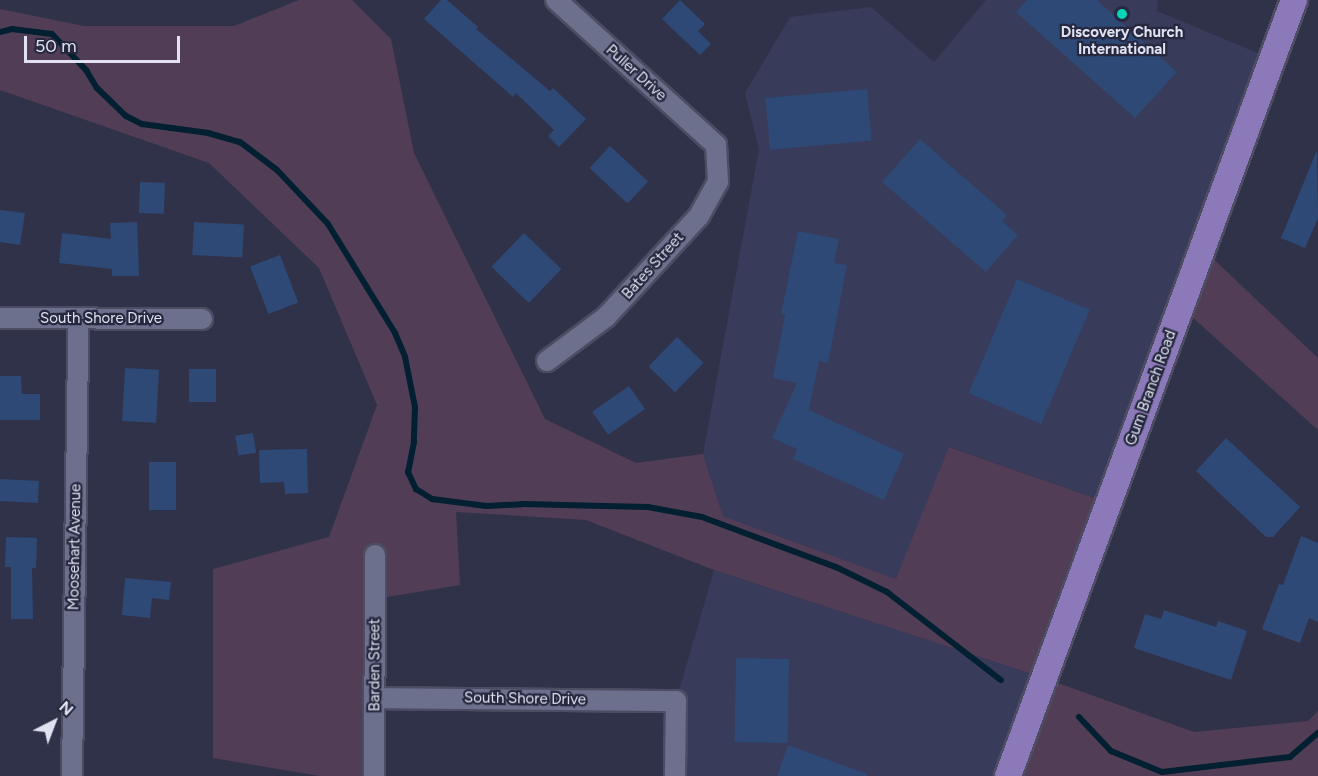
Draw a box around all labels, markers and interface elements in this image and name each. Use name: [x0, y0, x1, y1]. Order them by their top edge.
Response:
marker: Discovery Church International: [1115, 7, 1129, 21]
place label: Discovery Church International: [1061, 23, 1183, 58]
scale bar: [27, 24, 183, 62]
text: 50 m: [35, 35, 77, 57]
street label: Puller Drive: [602, 41, 670, 105]
street label: Bates Street: [618, 229, 688, 303]
street label: South Shore Drive: [40, 310, 162, 328]
street label: Gum Branch Road: [1122, 328, 1180, 448]
street label: Moosehart Avenue: [65, 484, 85, 610]
street label: Barden Street: [366, 619, 384, 711]
street label: South Shore Drive: [464, 689, 586, 709]
north arrow: [24, 692, 84, 752]
text: N: [55, 697, 77, 719]

